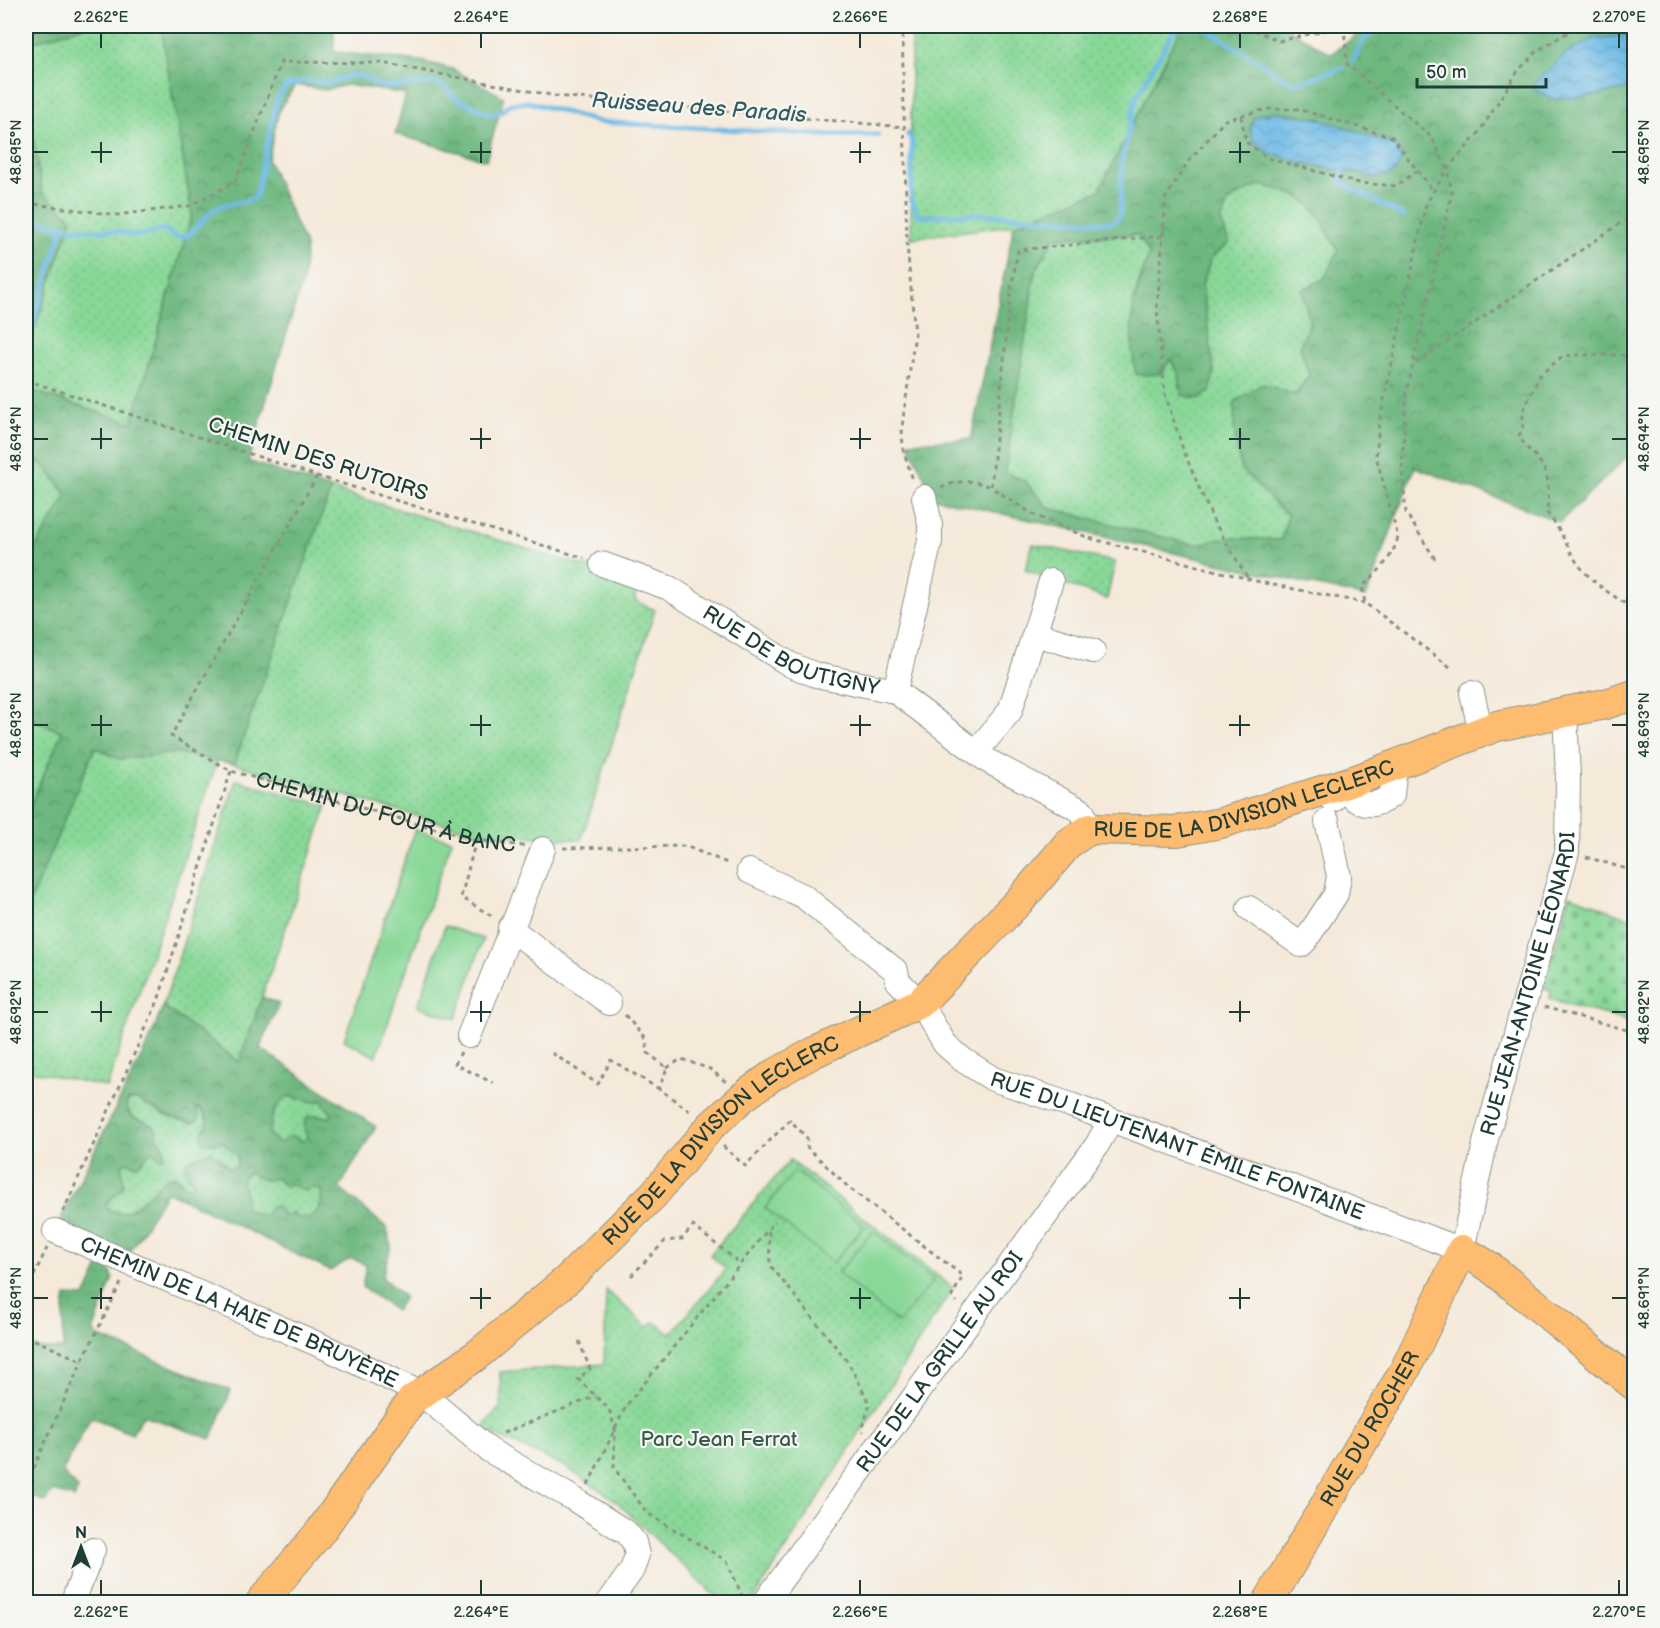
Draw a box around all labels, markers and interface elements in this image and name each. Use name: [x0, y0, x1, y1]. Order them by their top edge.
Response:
text: 2.262°E: [74, 8, 129, 27]
text: 2.264°E: [453, 8, 509, 27]
text: 2.266°E: [832, 8, 888, 27]
text: 2.268°E: [1212, 8, 1268, 27]
text: 2.270°E: [1592, 8, 1646, 27]
scale bar: [1417, 51, 1546, 89]
text: 50 m: [1426, 62, 1467, 83]
water label: Ruisseau des Paradis: [591, 87, 807, 129]
text: 48.695°N: [7, 119, 26, 185]
text: 48.695°N: [1635, 119, 1654, 185]
text: 48.694°N: [7, 406, 26, 472]
text: 48.694°N: [1635, 406, 1654, 472]
street label: CHEMIN DES RUTOIRS: [205, 412, 431, 506]
street label: RUE DE BOUTIGNY: [698, 600, 882, 700]
text: 48.693°N: [7, 692, 26, 758]
text: 48.693°N: [1635, 692, 1654, 758]
street label: RUE DE LA DIVISION LECLERC: [1093, 754, 1398, 844]
street label: CHEMIN DU FOUR À BANC: [253, 766, 517, 857]
street label: RUE JEAN-ANTOINE LÉONARDI: [1475, 832, 1580, 1138]
text: 48.692°N: [7, 979, 26, 1045]
text: 48.692°N: [1635, 979, 1654, 1045]
street label: RUE DE LA DIVISION LECLERC: [597, 1030, 843, 1251]
street label: RUE DU LIEUTENANT ÉMILE FONTAINE: [987, 1066, 1368, 1225]
street label: CHEMIN DE LA HAIE DE BRUYÈRE: [76, 1231, 402, 1393]
street label: RUE DE LA GRILLE AU ROI: [851, 1246, 1028, 1477]
text: 48.691°N: [7, 1267, 26, 1329]
text: 48.691°N: [1635, 1267, 1654, 1329]
street label: RUE DU ROCHER: [1315, 1347, 1425, 1511]
park label: Parc Jean Ferrat: [641, 1427, 798, 1452]
north arrow: [51, 1517, 111, 1577]
text: N: [75, 1524, 87, 1543]
text: 2.262°E: [74, 1603, 129, 1622]
text: 2.264°E: [453, 1603, 509, 1622]
text: 2.266°E: [832, 1603, 888, 1622]
text: 2.268°E: [1212, 1603, 1268, 1622]
text: 2.270°E: [1592, 1603, 1646, 1622]

